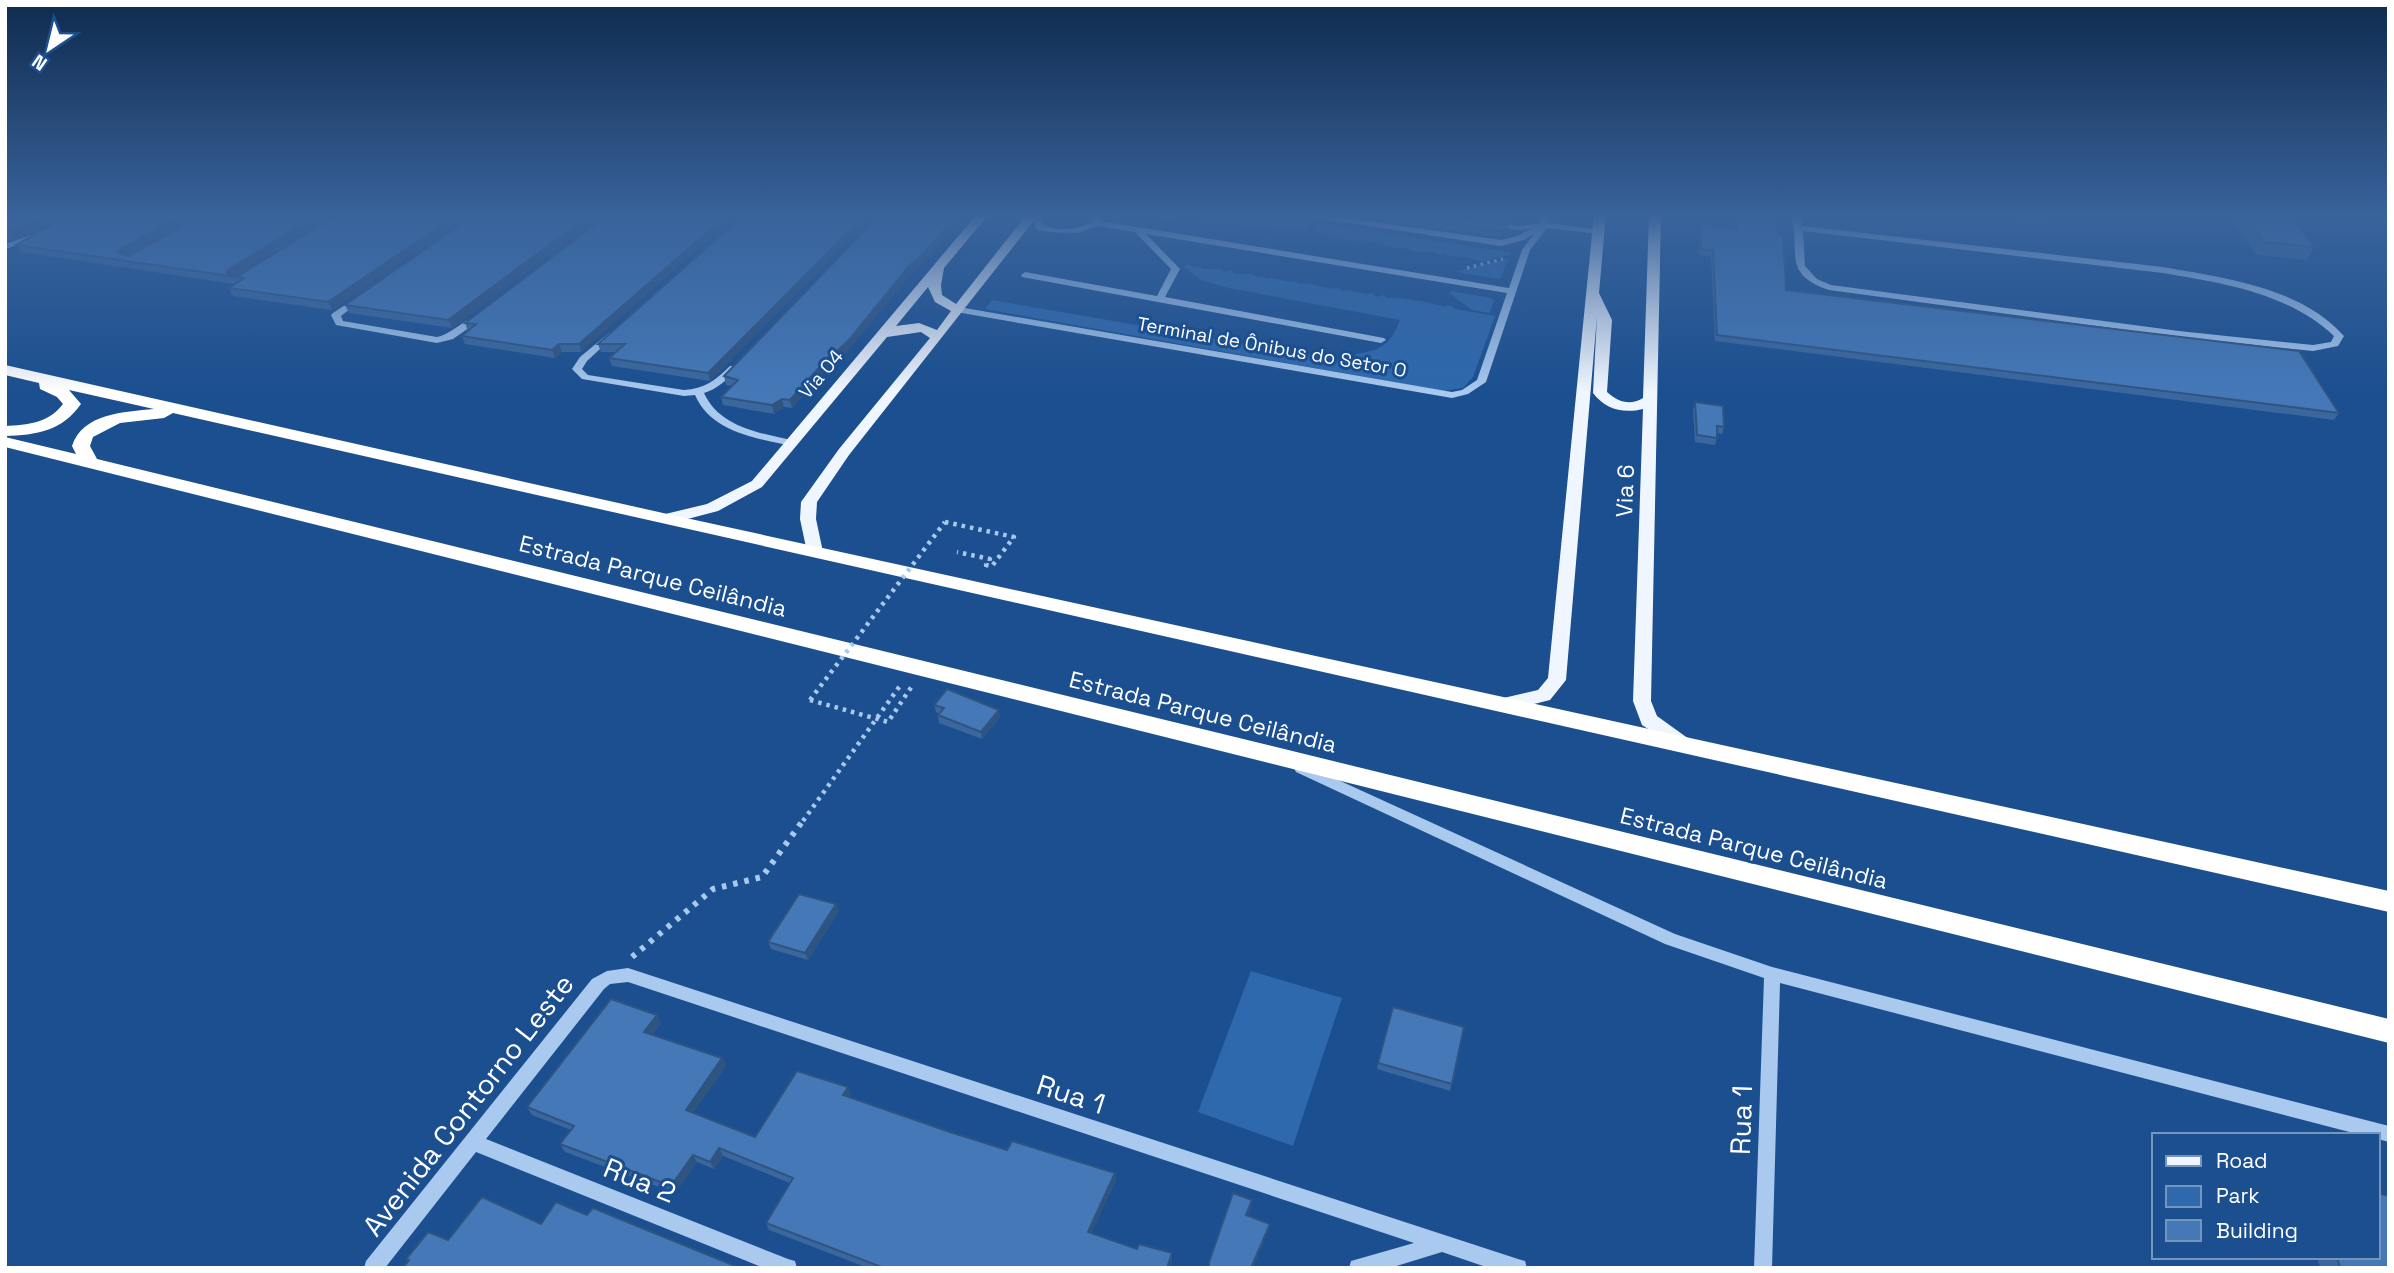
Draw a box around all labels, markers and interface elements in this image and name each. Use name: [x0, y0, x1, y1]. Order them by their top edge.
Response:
north arrow: [14, 14, 84, 84]
text: N: [27, 49, 52, 76]
street label: Terminal de Ônibus do Setor O: [1135, 311, 1409, 383]
street label: Via O4: [793, 344, 849, 404]
street label: Via 6: [1609, 464, 1641, 518]
street label: Estrada Parque Ceilândia: [516, 528, 790, 624]
street label: Estrada Parque Ceilândia: [1066, 664, 1340, 760]
street label: Estrada Parque Ceilândia: [1617, 800, 1891, 896]
street label: Avenida Contorno Leste: [354, 967, 582, 1243]
street label: Rua 1: [1032, 1066, 1110, 1122]
street label: Rua 1: [1722, 1084, 1760, 1156]
legend: [2152, 1133, 2380, 1259]
text: Road: [2216, 1147, 2268, 1174]
street label: Rua 2: [598, 1149, 682, 1211]
text: Park: [2216, 1182, 2260, 1209]
text: Building: [2216, 1217, 2298, 1244]

